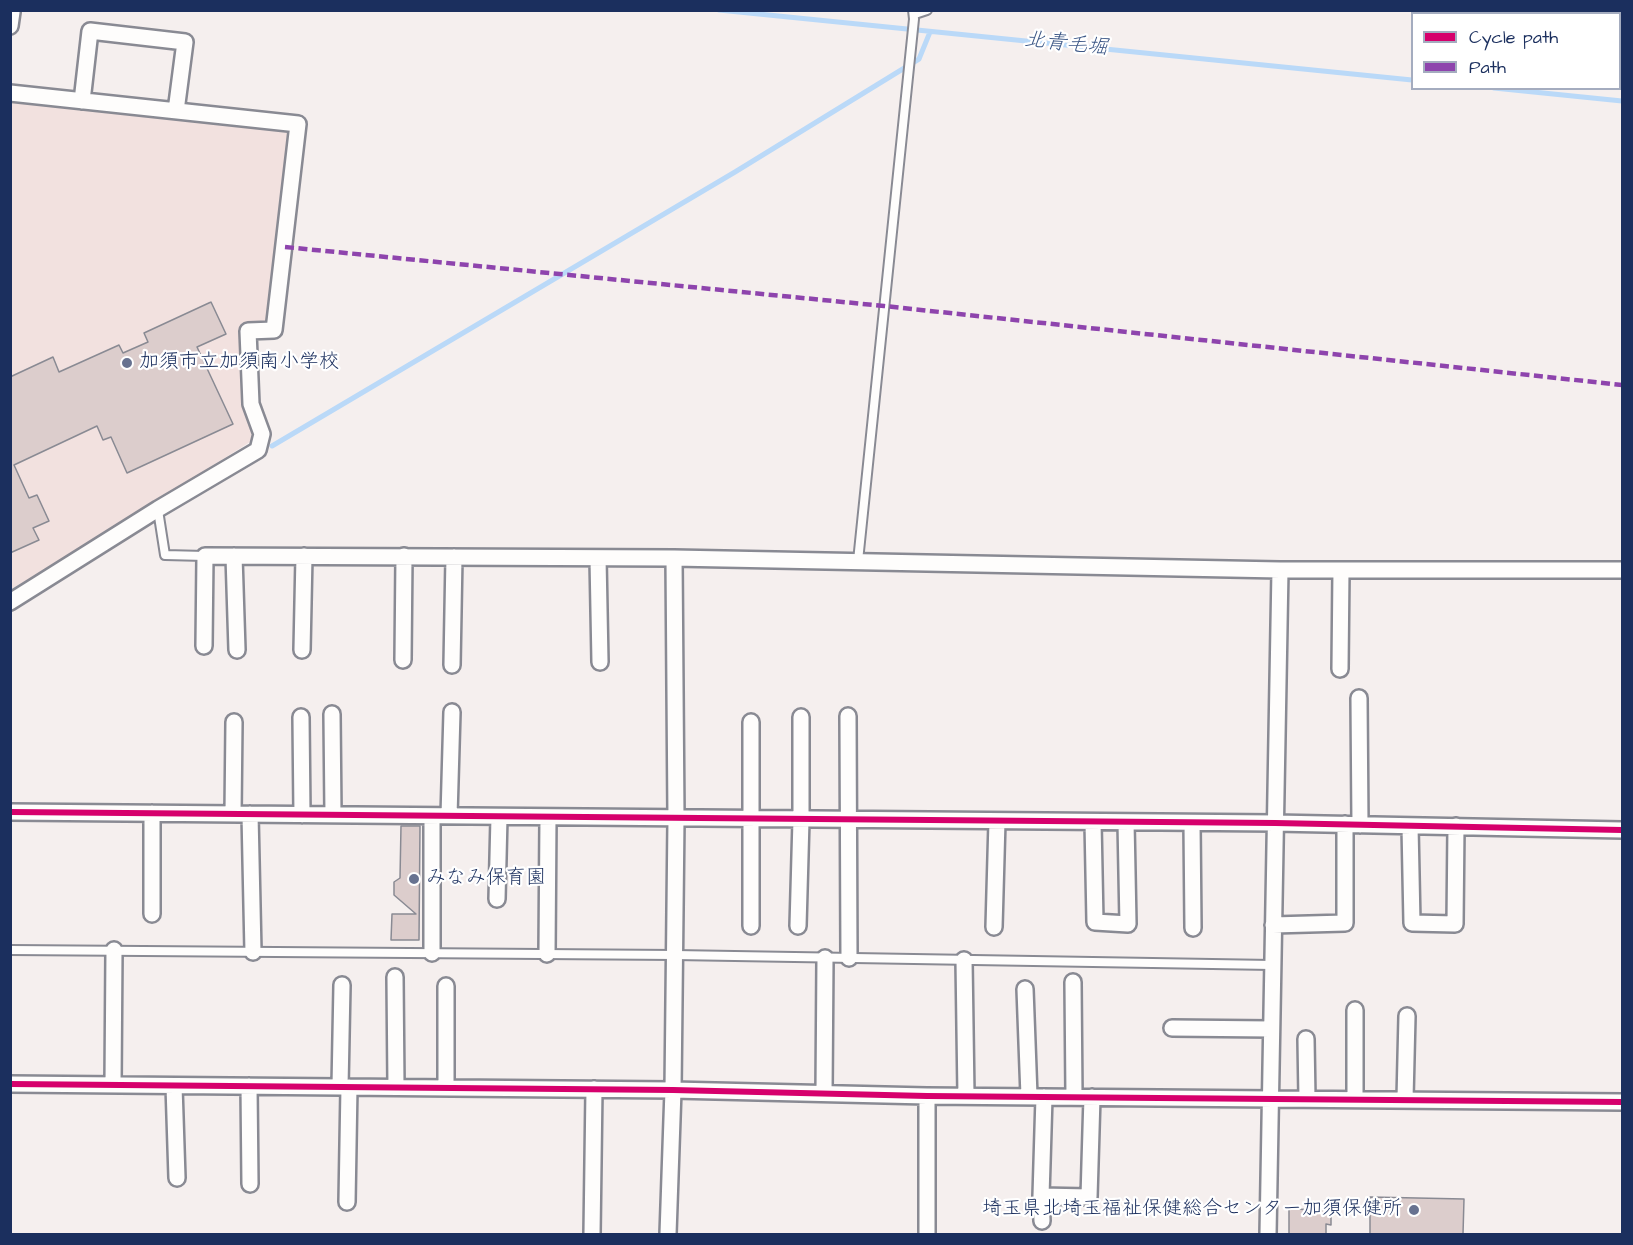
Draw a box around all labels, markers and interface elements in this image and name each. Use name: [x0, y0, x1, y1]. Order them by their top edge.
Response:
legend: [1411, 12, 1621, 90]
text: Cycle path: [1469, 25, 1558, 50]
water label: 北青毛堀: [1023, 28, 1109, 62]
text: Path: [1469, 55, 1506, 80]
place label: 加須市立加須南小学校: [139, 351, 339, 375]
marker: 加須市立加須南小学校: [120, 356, 134, 370]
place label: みなみ保育園: [426, 867, 546, 891]
marker: みなみ保育園: [407, 872, 421, 886]
place label: 埼玉県北埼玉福祉保健総合センター加須保健所: [982, 1198, 1402, 1222]
marker: 埼玉県北埼玉福祉保健総合センター加須保健所: [1407, 1203, 1421, 1217]

